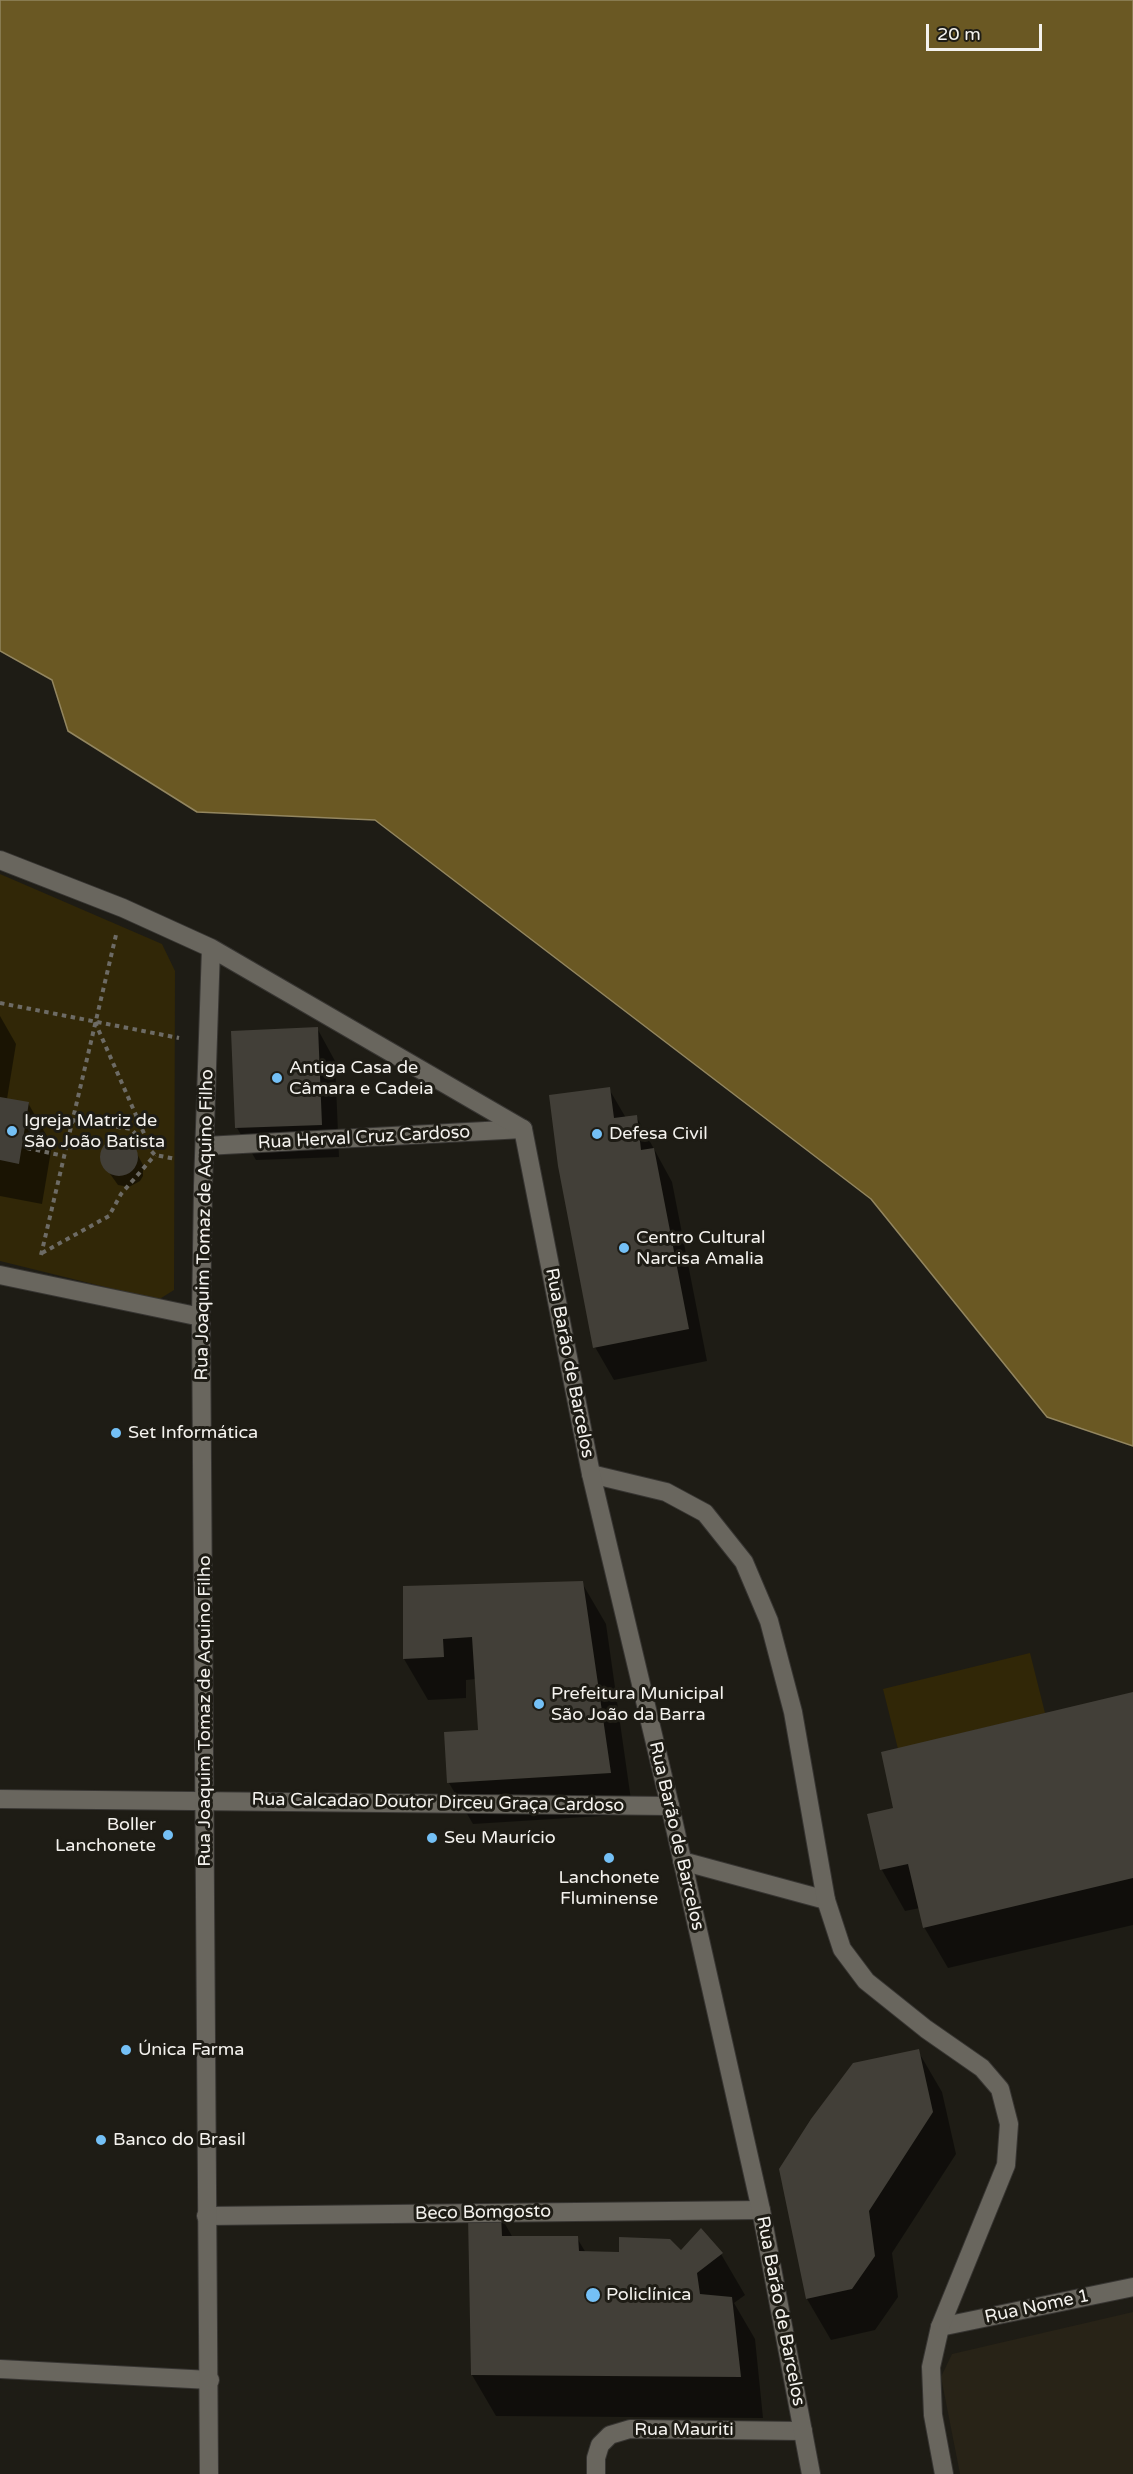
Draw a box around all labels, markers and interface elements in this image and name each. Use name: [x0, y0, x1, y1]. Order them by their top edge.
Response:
scale bar: [929, 12, 1044, 50]
text: 20 m: [937, 23, 981, 45]
place label: Antiga Casa de Câmara e Cadeia: [289, 1057, 434, 1100]
street label: Rua Joaquim Tomaz de Aquino Filho: [191, 1069, 219, 1381]
marker: Antiga Casa de Câmara e Cadeia: [270, 1071, 284, 1085]
place label: Igreja Matriz de São João Batista: [24, 1110, 165, 1152]
street label: Rua Herval Cruz Cardoso: [257, 1122, 471, 1154]
place label: Defesa Civil: [609, 1123, 708, 1145]
marker: Igreja Matriz de São João Batista: [5, 1124, 19, 1138]
marker: Defesa Civil: [590, 1127, 604, 1141]
place label: Centro Cultural Narcisa Amalia: [636, 1227, 765, 1270]
marker: Centro Cultural Narcisa Amalia: [617, 1241, 631, 1255]
street label: Rua Barão de Barcelos: [540, 1266, 598, 1460]
place label: Set Informática: [128, 1422, 258, 1444]
marker: Set Informática: [109, 1426, 123, 1440]
street label: Rua Joaquim Tomaz de Aquino Filho: [194, 1555, 216, 1867]
place label: Prefeitura Municipal São João da Barra: [551, 1683, 724, 1726]
marker: Prefeitura Municipal São João da Barra: [532, 1697, 546, 1711]
street label: Rua Barão de Barcelos: [644, 1740, 708, 1932]
street label: Rua Calcadao Doutor Dirceu Graça Cardoso: [251, 1789, 625, 1817]
place label: Boller Lanchonete: [55, 1814, 156, 1856]
place label: Seu Maurício: [444, 1827, 556, 1849]
marker: Boller Lanchonete: [161, 1828, 175, 1842]
marker: Seu Maurício: [425, 1831, 439, 1845]
marker: Lanchonete Fluminense: [602, 1851, 616, 1865]
place label: Lanchonete Fluminense: [558, 1867, 660, 1910]
place label: Única Farma: [138, 2039, 244, 2061]
marker: Única Farma: [119, 2043, 133, 2057]
place label: Banco do Brasil: [113, 2129, 246, 2151]
marker: Banco do Brasil: [94, 2133, 108, 2147]
street label: Beco Bomgosto: [415, 2201, 551, 2225]
street label: Rua Barão de Barcelos: [751, 2214, 809, 2408]
place label: Policlínica: [606, 2284, 691, 2306]
street label: Rua Nome 1: [983, 2285, 1091, 2329]
marker: Policlínica: [584, 2286, 602, 2304]
street label: Rua Mauriti: [634, 2419, 734, 2441]

